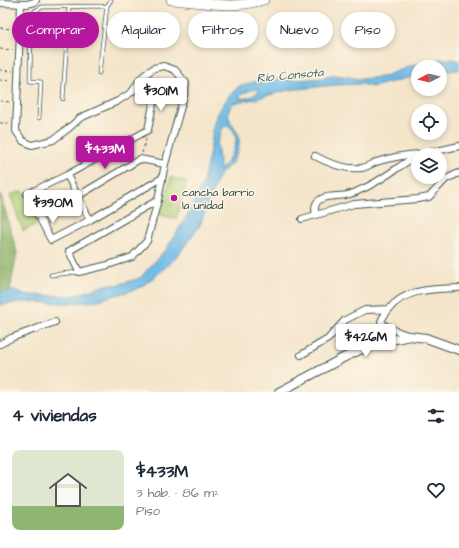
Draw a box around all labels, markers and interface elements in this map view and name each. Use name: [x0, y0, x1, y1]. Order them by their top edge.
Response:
chip: Comprar: [12, 12, 99, 48]
chip: Alquilar: [107, 12, 180, 48]
chip: Filtros: [188, 12, 258, 48]
chip: Nuevo: [266, 12, 333, 48]
chip: Piso: [341, 12, 395, 48]
north arrow: [411, 60, 447, 96]
map controls: [411, 60, 447, 184]
water label: Río Consota: [256, 64, 325, 87]
pin: $301M: [133, 78, 189, 112]
text: $301M: [144, 82, 178, 100]
button: locate: [411, 104, 447, 140]
pin: $433M: [77, 136, 133, 170]
text: $433M: [85, 140, 125, 158]
button: layers: [411, 148, 447, 184]
place label: cancha barrio la unidad: [182, 185, 255, 213]
pin: $390M: [25, 190, 81, 224]
marker: cancha barrio la unidad: [169, 193, 179, 203]
text: $390M: [33, 194, 73, 212]
pin: $426M: [338, 324, 394, 358]
text: $426M: [345, 328, 387, 346]
text: 4 viviendas: [12, 404, 97, 428]
icon: filters: [425, 405, 447, 427]
text: $433M: [136, 460, 188, 484]
icon: home: [44, 466, 92, 514]
icon: heart: [425, 479, 447, 501]
text: 3 hab. · 86 m²: [136, 484, 219, 502]
text: Piso: [136, 502, 160, 520]

